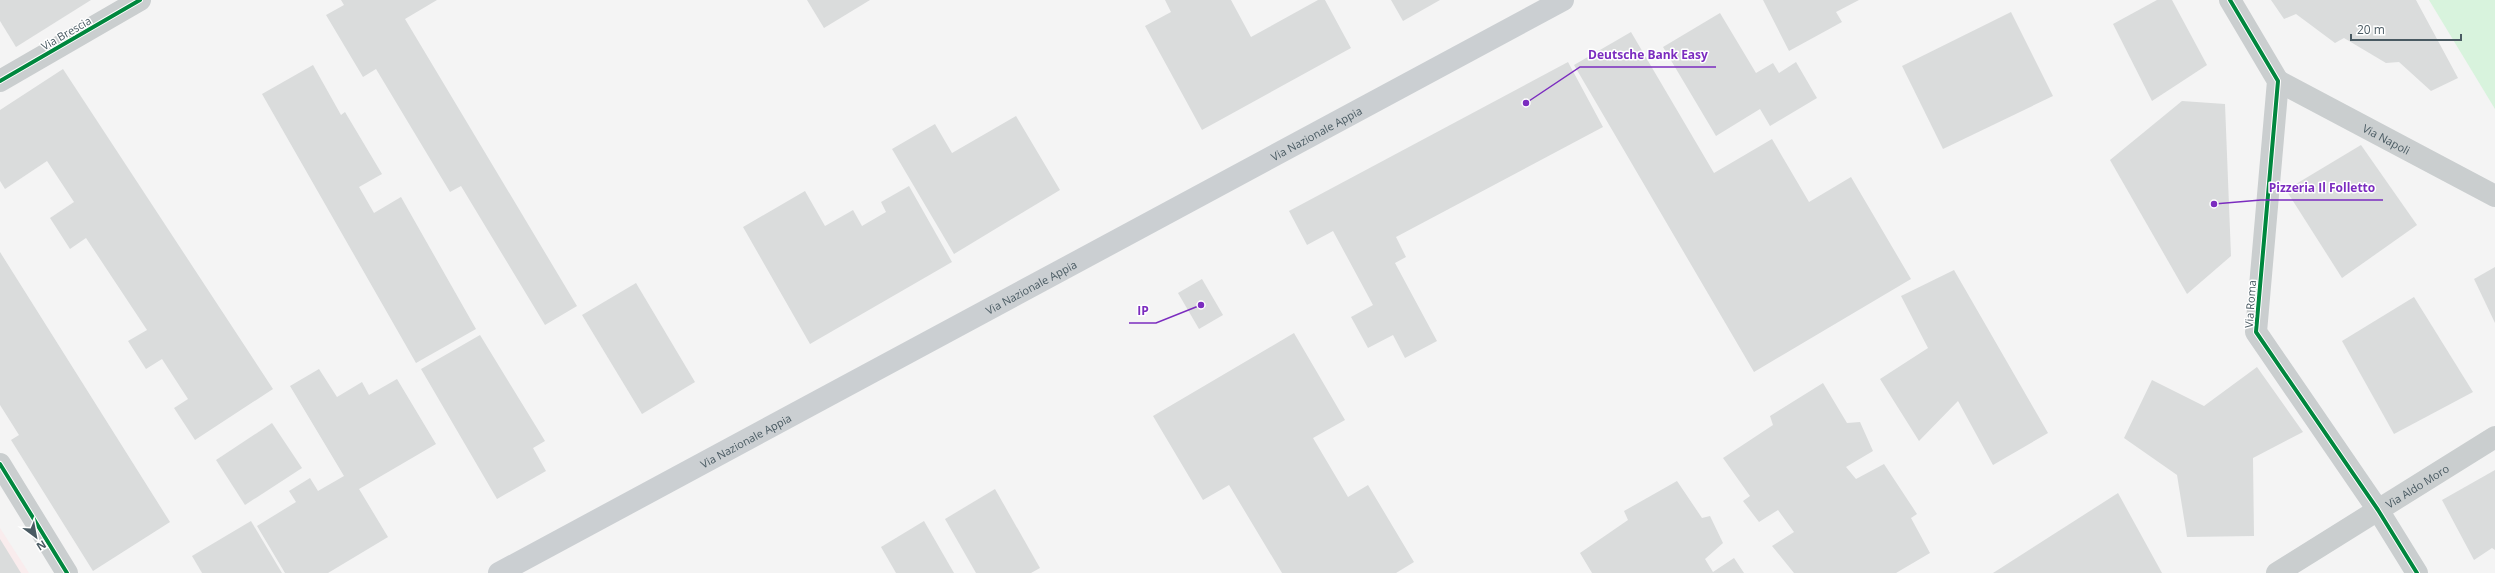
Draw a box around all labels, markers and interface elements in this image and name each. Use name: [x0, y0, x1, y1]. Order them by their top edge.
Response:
street label: Via Brescia: [38, 13, 94, 53]
scale bar: [2351, 16, 2461, 42]
text: 20 m: [2357, 21, 2385, 38]
callout: Deutsche Bank Easy: [1580, 43, 1716, 67]
text: Deutsche Bank Easy: [1588, 46, 1708, 63]
street label: Via Nazionale Appia: [1268, 102, 1364, 164]
street label: Via Napoli: [2360, 120, 2413, 157]
callout: Pizzeria Il Folletto: [2261, 176, 2383, 200]
text: Pizzeria Il Folletto: [2269, 179, 2375, 196]
street label: Via Nazionale Appia: [983, 256, 1079, 317]
street label: Via Roma: [2241, 280, 2259, 328]
callout: IP: [1129, 299, 1156, 323]
text: IP: [1137, 302, 1149, 319]
street label: Via Nazionale Appia: [697, 410, 794, 471]
street label: Via Aldo Moro: [2382, 460, 2452, 511]
north arrow: [16, 517, 56, 557]
text: N: [34, 537, 49, 555]

